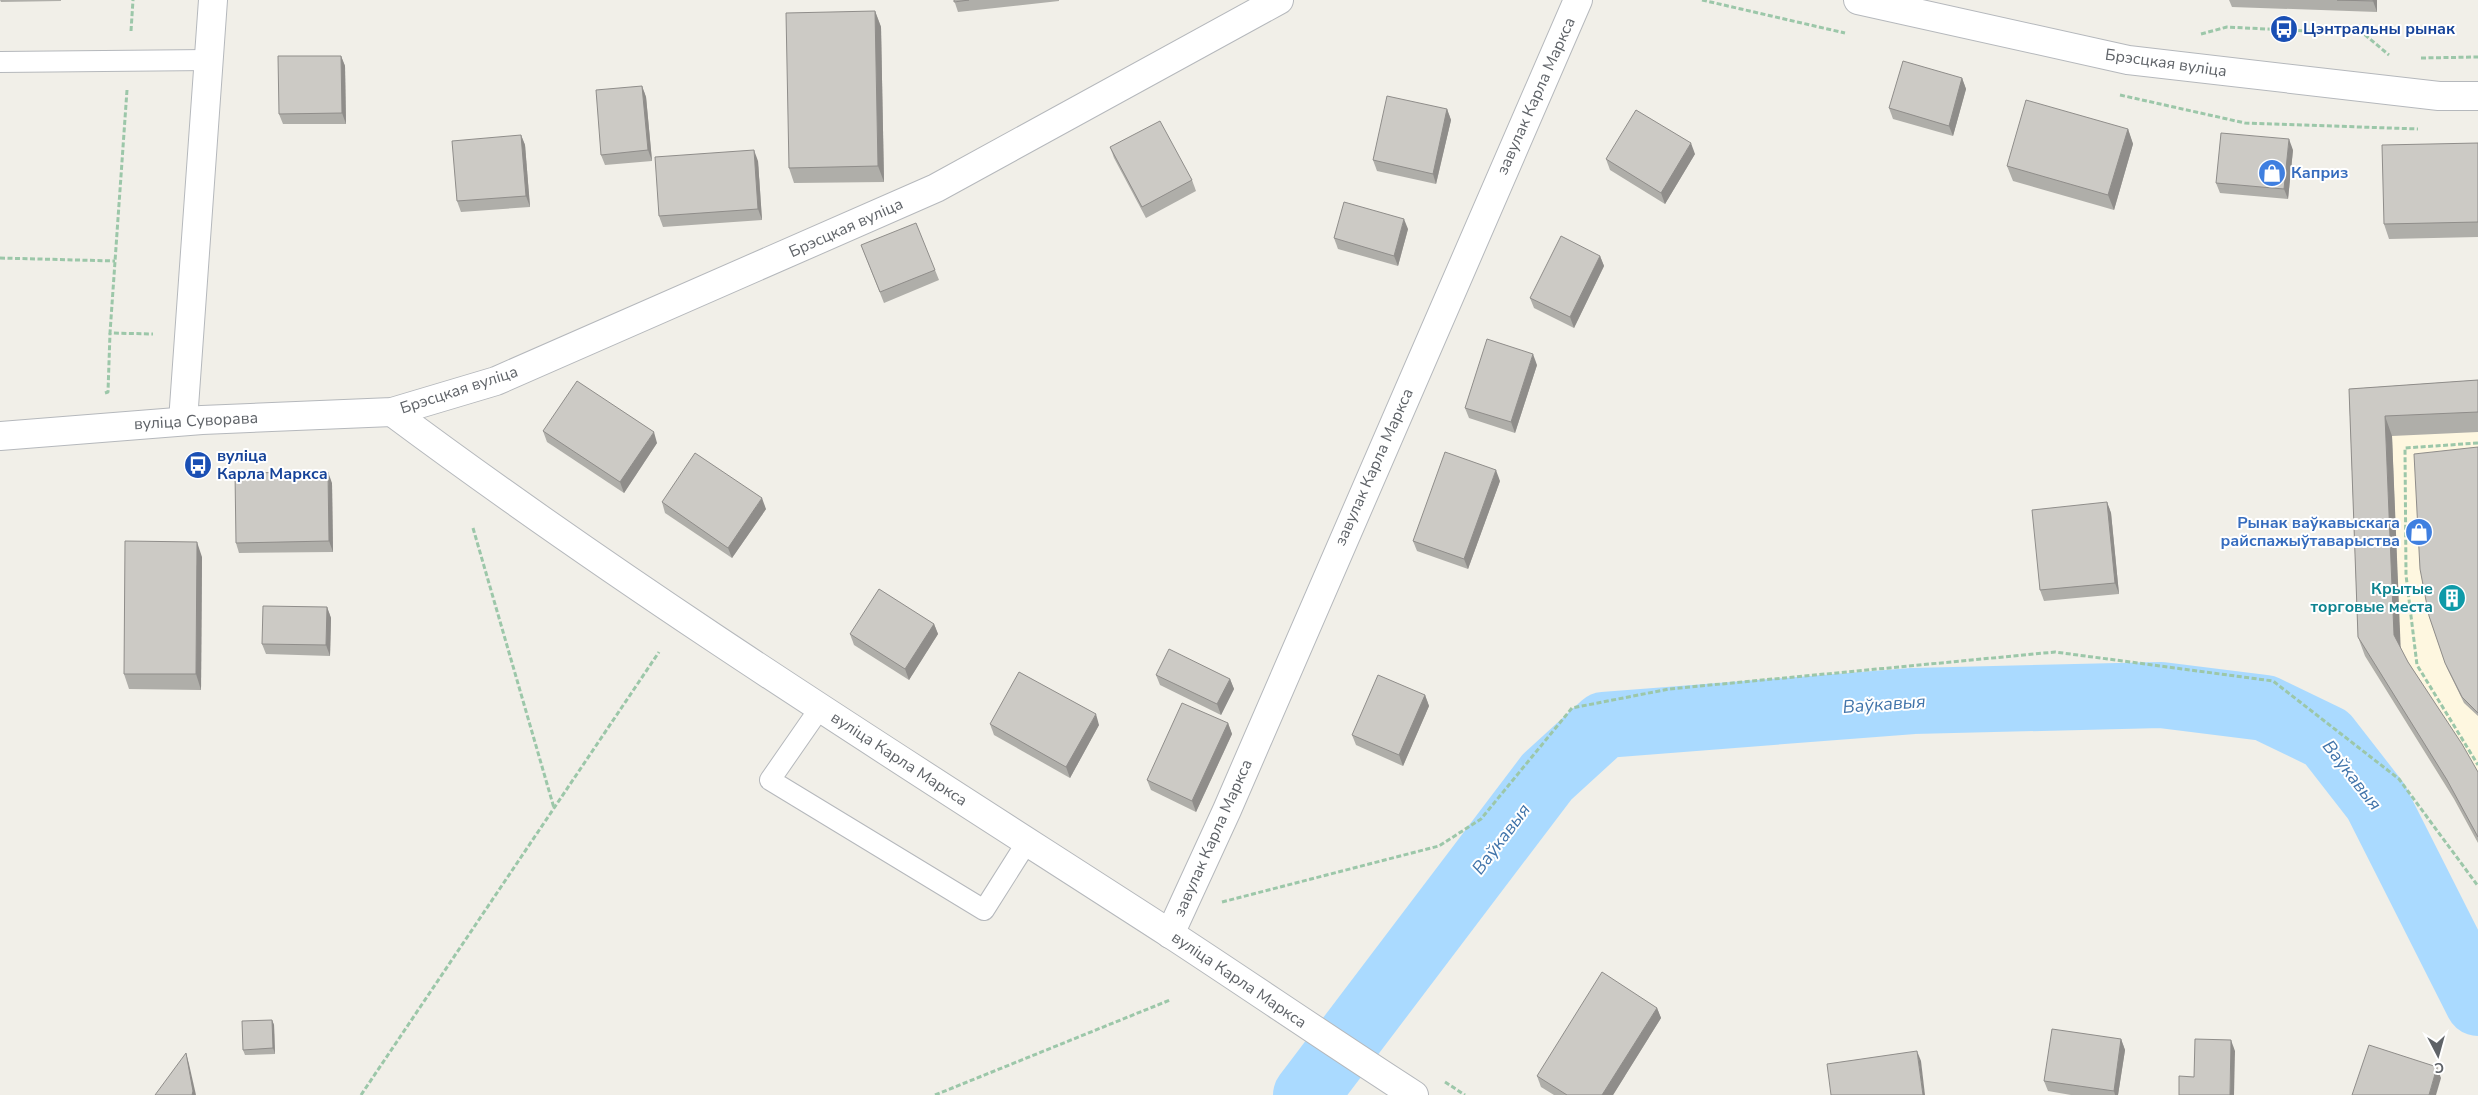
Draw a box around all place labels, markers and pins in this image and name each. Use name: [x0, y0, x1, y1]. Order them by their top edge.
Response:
bus stop icon: Цэнтральны рынак: [2269, 14, 2299, 44]
place label: Цэнтральны рынак: [2303, 18, 2456, 40]
shop icon: Каприз: [2257, 158, 2287, 188]
place label: Каприз: [2291, 162, 2348, 184]
place label: вуліца Карла Маркса: [217, 445, 328, 485]
bus stop icon: вуліца Карла Маркса: [183, 450, 213, 480]
place label: Рынак ваўкавыскага райспажыўтаварыства: [2220, 512, 2400, 552]
shop icon: Рынак ваўкавыскага райспажыўтаварыства: [2404, 517, 2434, 547]
place label: Крытые торговые места: [2311, 578, 2433, 618]
building icon: Крытые торговые места: [2437, 583, 2467, 613]

